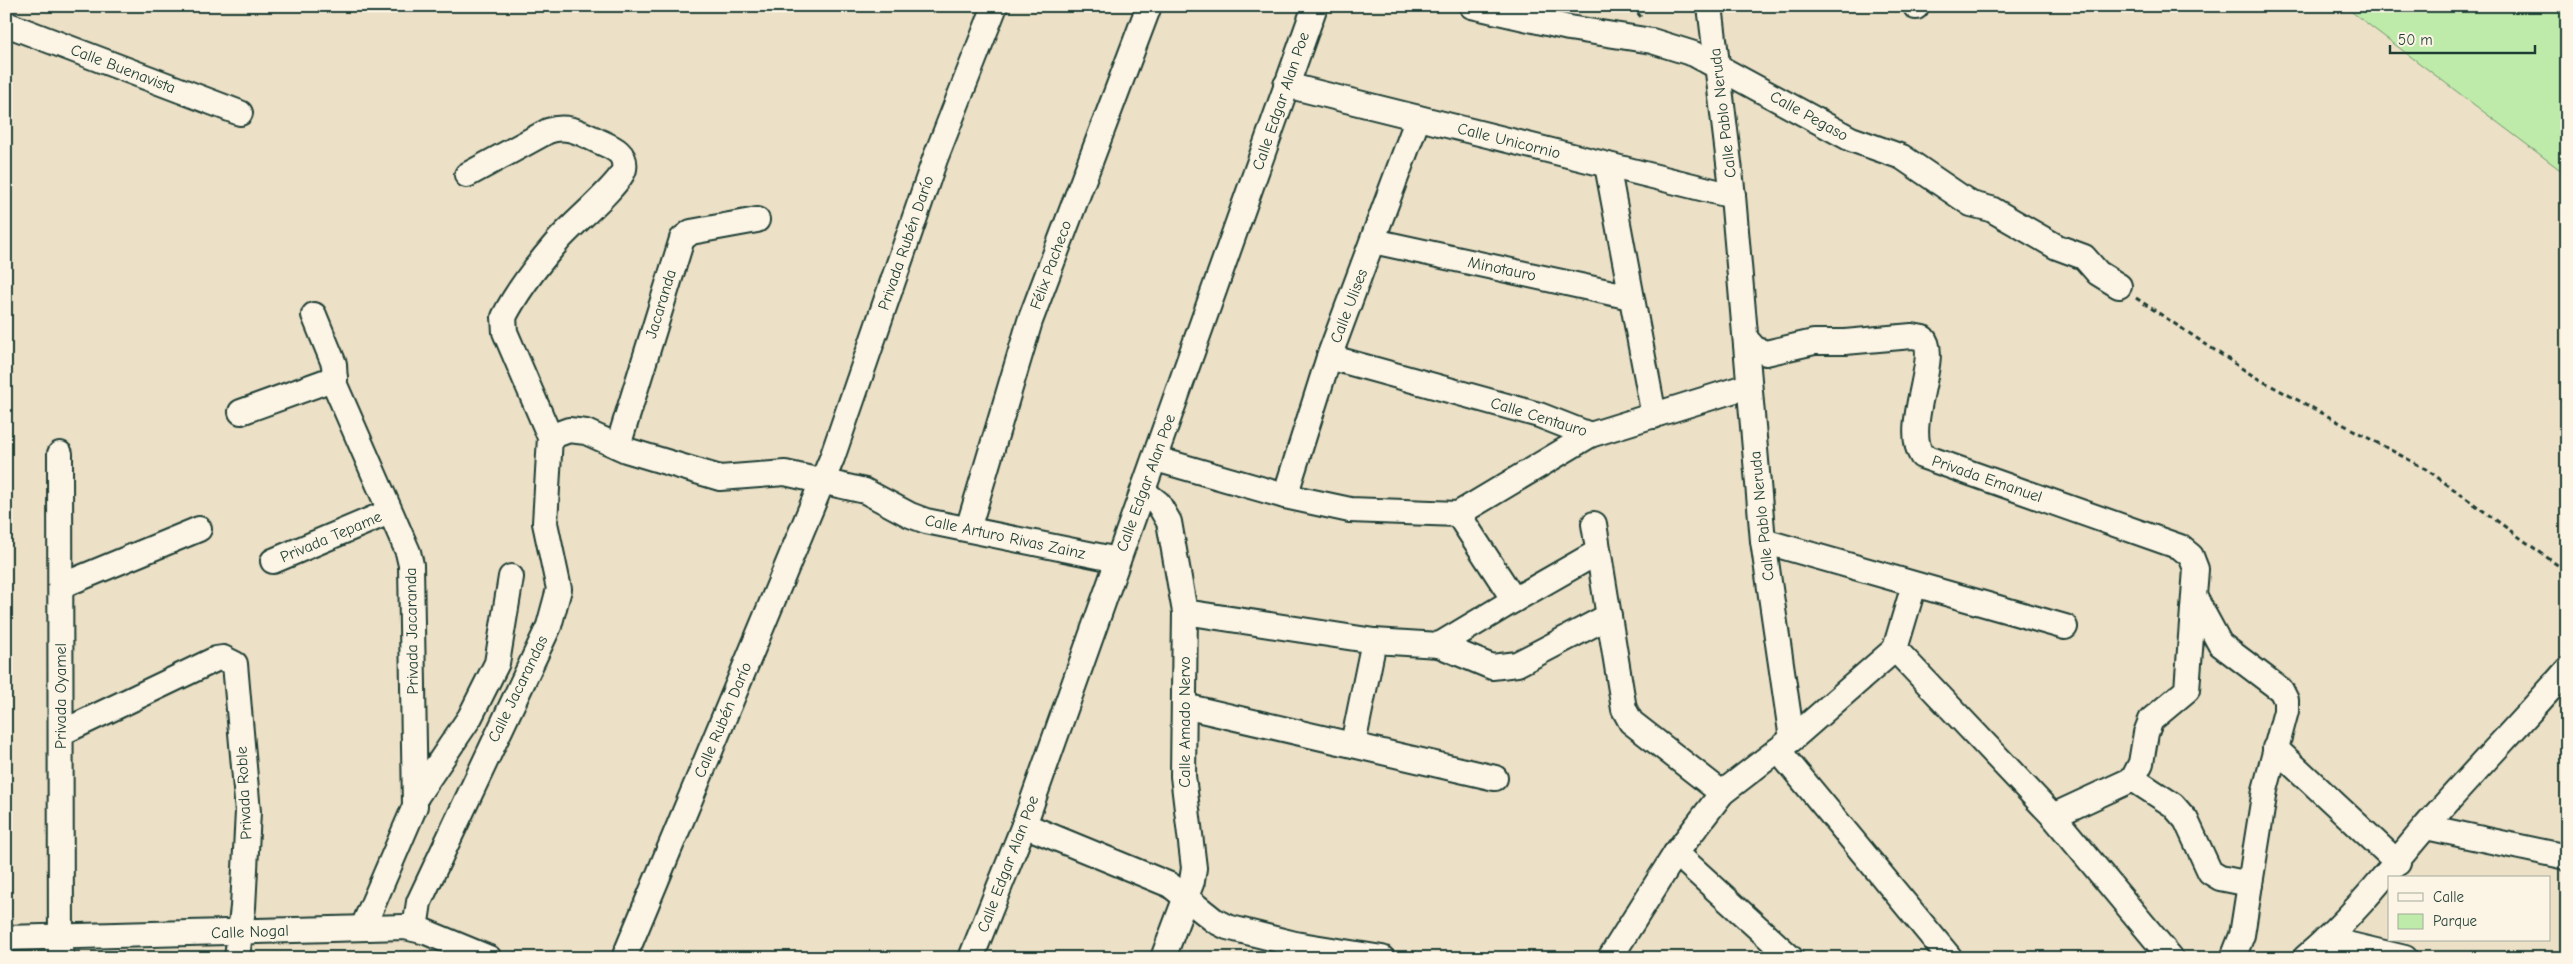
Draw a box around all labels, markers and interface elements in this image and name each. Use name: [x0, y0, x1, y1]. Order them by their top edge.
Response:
scale bar: [2390, 22, 2536, 54]
street label: Calle Edgar Alan Poe: [1249, 30, 1313, 172]
text: 50 m: [2398, 31, 2433, 49]
street label: Calle Buenavista: [68, 41, 178, 97]
street label: Calle Pablo Neruda: [1706, 47, 1740, 179]
street label: Calle Pegaso: [1767, 87, 1851, 145]
street label: Calle Unicornio: [1456, 120, 1562, 162]
street label: Privada Rubén Darío: [875, 173, 937, 313]
street label: Félix Pacheco: [1027, 218, 1075, 312]
street label: Minotauro: [1466, 253, 1538, 285]
street label: Calle Ulises: [1327, 266, 1371, 346]
street label: Jacaranda: [642, 267, 680, 341]
street label: Calle Centauro: [1488, 394, 1590, 440]
street label: Calle Edgar Alan Poe: [1113, 412, 1179, 554]
street label: Calle Pablo Neruda: [1746, 450, 1778, 582]
street label: Privada Emanuel: [1930, 452, 2044, 506]
street label: Privada Tepame: [277, 507, 385, 567]
street label: Calle Arturo Rivas Zainz: [923, 511, 1087, 563]
street label: Privada Jacaranda: [402, 567, 422, 695]
street label: Calle Jacarandas: [484, 632, 552, 745]
street label: Privada Oyamel: [52, 643, 70, 749]
street label: Calle Amado Nervo: [1176, 656, 1194, 788]
street label: Calle Rubén Darío: [691, 660, 755, 780]
street label: Privada Roble: [233, 746, 255, 840]
street label: Calle Edgar Alan Poe: [974, 793, 1042, 935]
legend: [2388, 876, 2550, 942]
text: Calle: [2433, 888, 2465, 906]
text: Parque: [2433, 912, 2478, 930]
street label: Calle Nogal: [211, 922, 289, 942]

